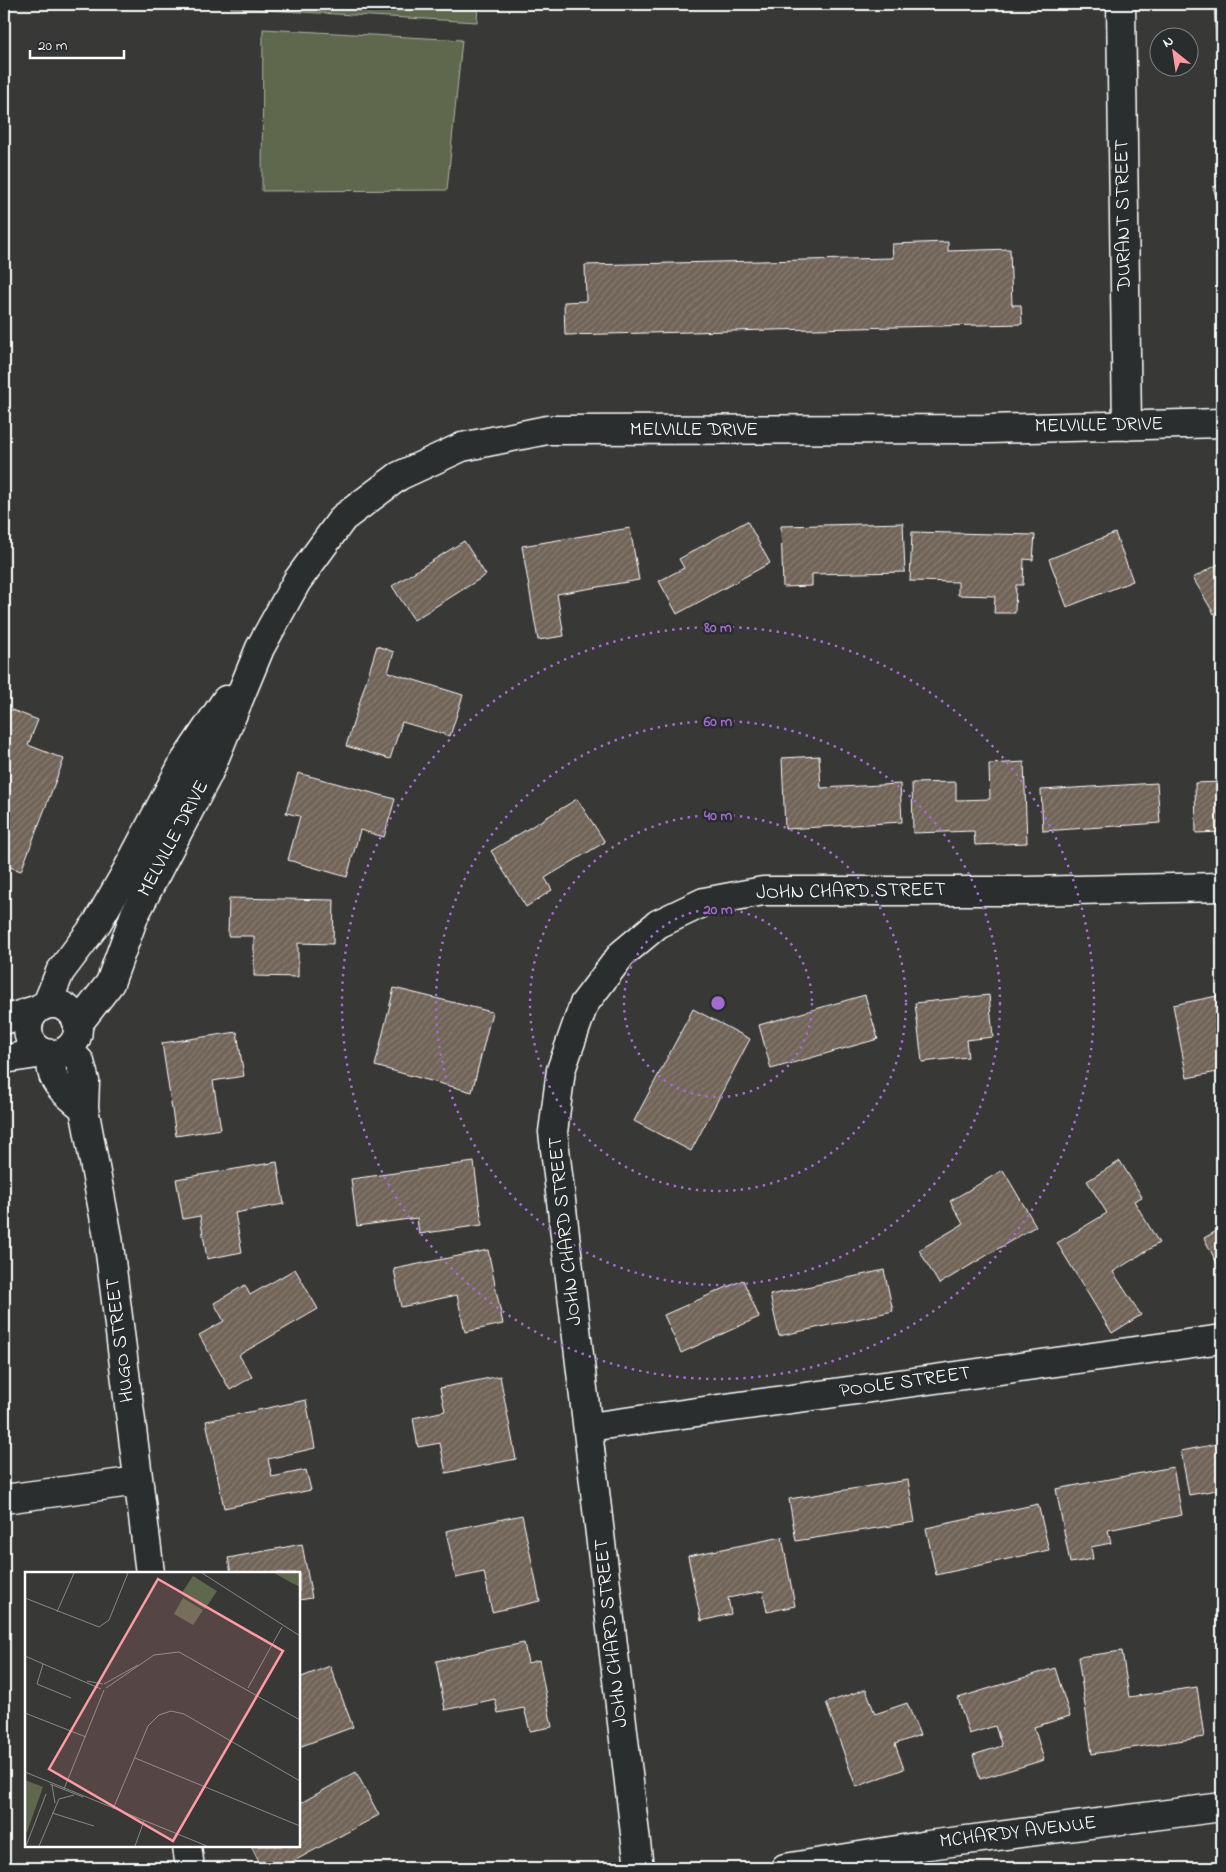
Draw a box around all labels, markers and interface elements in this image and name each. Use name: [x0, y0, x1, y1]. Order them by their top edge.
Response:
scale bar: [30, 28, 124, 60]
north arrow: [1148, 28, 1198, 78]
text: N: [1159, 31, 1178, 53]
text: 20 m: [38, 35, 68, 57]
street label: DURANT STREET: [1108, 139, 1140, 292]
street label: MELVILLE DRIVE: [1035, 410, 1163, 442]
street label: MELVILLE DRIVE: [630, 416, 758, 445]
text: 80 m: [703, 617, 732, 639]
text: 60 m: [703, 711, 733, 733]
street label: MELVILLE DRIVE: [131, 775, 217, 903]
text: 40 m: [703, 805, 732, 827]
street label: JOHN CHARD STREET: [756, 876, 946, 908]
text: 20 m: [702, 899, 733, 921]
centre of rings: [709, 994, 727, 1012]
street label: JOHN CHARD STREET: [542, 1135, 590, 1327]
street label: HUGO STREET: [99, 1276, 143, 1404]
street label: POOLE STREET: [838, 1359, 972, 1407]
street label: JOHN CHARD STREET: [588, 1537, 636, 1729]
inset map: [25, 1572, 300, 1847]
street label: MCHARDY AVENUE: [938, 1809, 1098, 1857]

